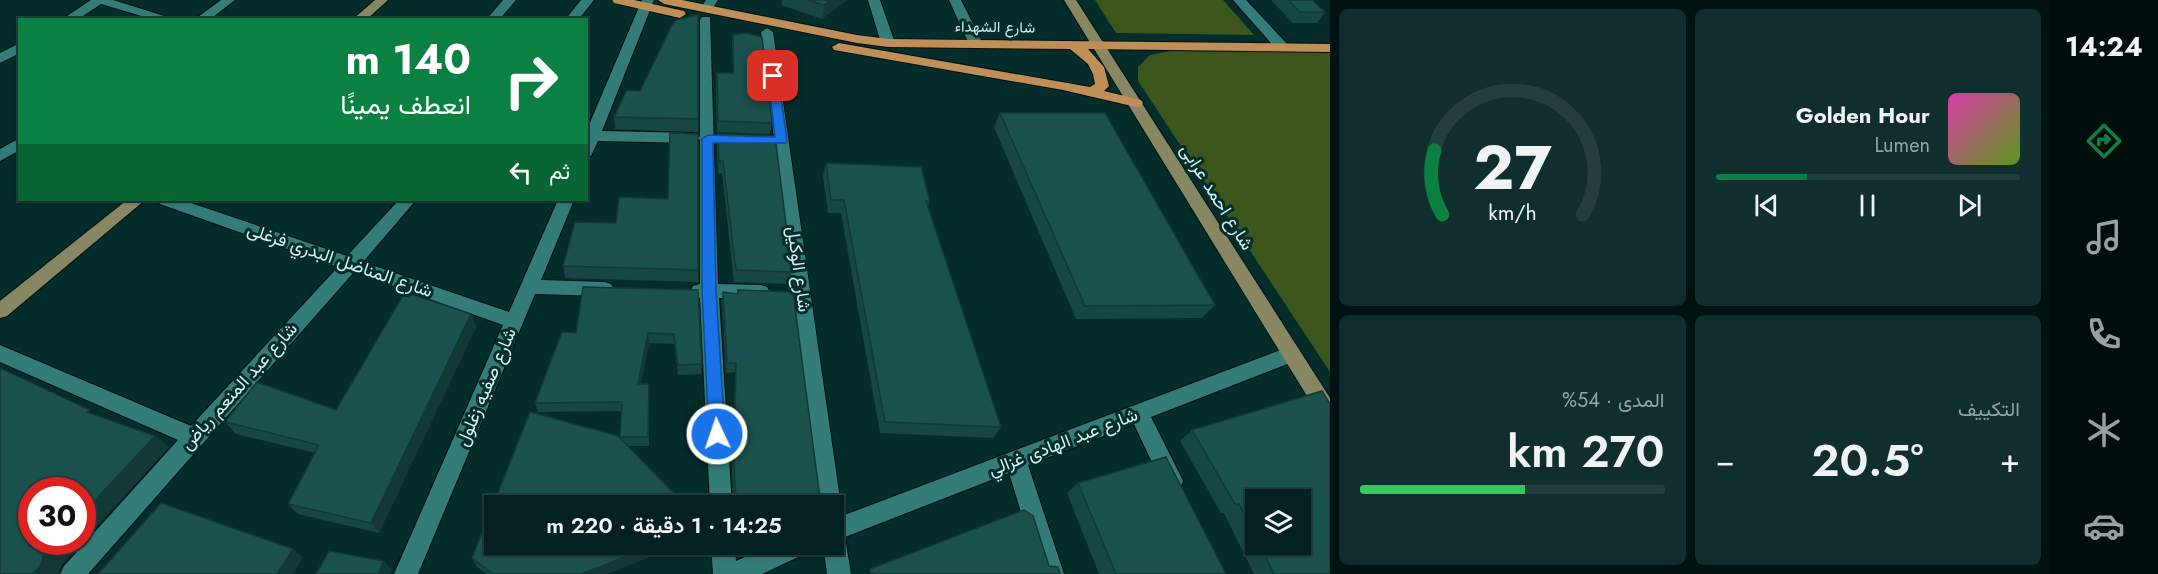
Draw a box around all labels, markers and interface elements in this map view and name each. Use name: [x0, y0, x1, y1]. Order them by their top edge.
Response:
street label: شارع الشهداء: [955, 15, 1035, 39]
text: 14:24: [2065, 27, 2143, 66]
text: 140 m: [345, 29, 471, 90]
icon: right: [492, 42, 570, 120]
pin: [747, 50, 798, 101]
icon: arrive: [756, 59, 789, 92]
text: انعطف يمينًا: [340, 85, 471, 124]
text: Golden Hour: [1796, 99, 1930, 131]
icon: directions: [2083, 120, 2125, 162]
text: 27: [1473, 122, 1552, 212]
text: Lumen: [1875, 131, 1930, 160]
street label: شارع احمد عرابى: [1174, 139, 1260, 255]
text: ثم: [549, 155, 570, 187]
icon: left: [504, 156, 537, 189]
icon: previous: [1750, 189, 1783, 222]
icon: pause: [1851, 189, 1884, 222]
icon: next: [1953, 189, 1986, 222]
text: km/h: [1488, 197, 1536, 228]
street label: شارع المناضل البدري فرغلى: [243, 216, 436, 306]
icon: music: [2083, 216, 2125, 258]
street label: شارع الوكيل: [780, 225, 818, 313]
icon: phone: [2083, 313, 2125, 355]
street label: شارع عبد المنعم رياض: [174, 316, 304, 456]
street label: شارع صفيه زغلول: [449, 324, 523, 450]
text: المدى · 54%: [1562, 386, 1665, 415]
text: التكييف: [1958, 395, 2020, 424]
position arrow: [685, 402, 749, 466]
street label: شارع عبد الهادى غزالي: [985, 402, 1142, 484]
icon: climate: [2083, 409, 2125, 451]
text: 270 km: [1507, 419, 1665, 484]
text: 20.5°: [1811, 428, 1924, 493]
text: −: [1716, 437, 1735, 484]
text: +: [2000, 437, 2020, 484]
speed limit sign: 30: [18, 477, 96, 555]
map controls: [1245, 489, 1311, 555]
button: layers: [1245, 489, 1311, 555]
icon: car: [2083, 505, 2125, 547]
text: 14:25 · 1 دقيقة · 220 m: [546, 509, 782, 541]

